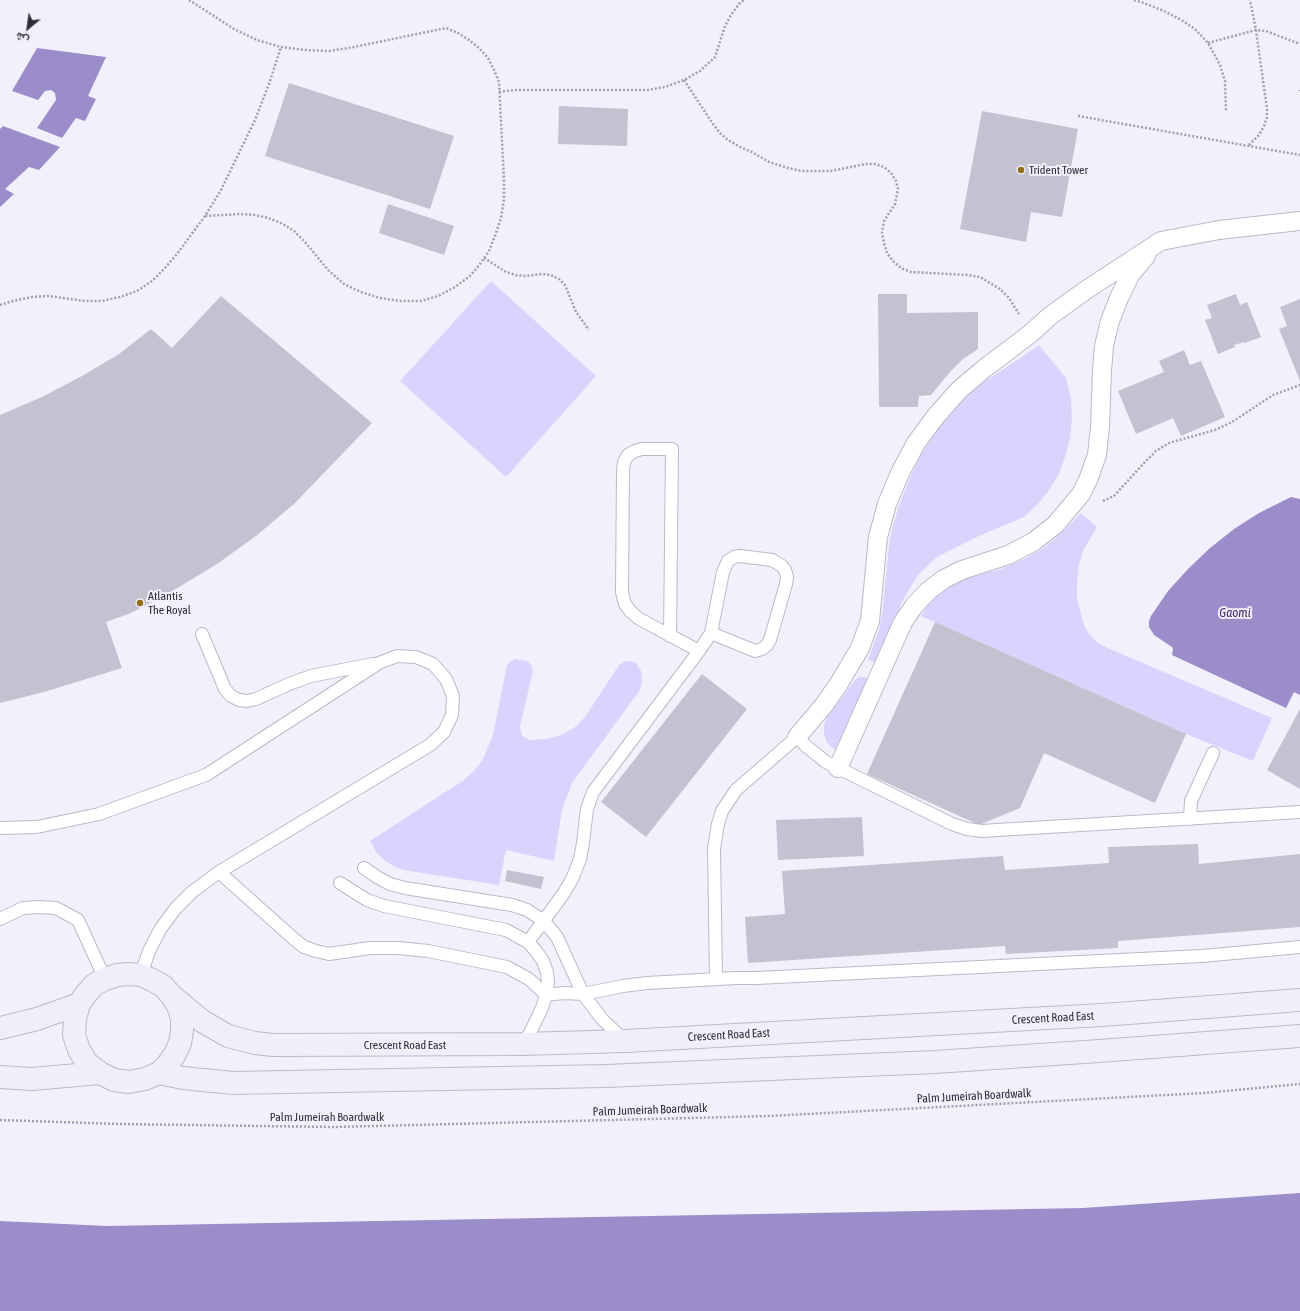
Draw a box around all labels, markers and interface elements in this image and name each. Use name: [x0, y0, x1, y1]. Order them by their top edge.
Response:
north arrow: [8, 8, 48, 48]
text: ش: [13, 30, 31, 47]
place label: Trident Tower: [1029, 163, 1088, 177]
marker: Trident Tower: [1016, 165, 1026, 175]
place label: Atlantis The Royal: [148, 589, 191, 617]
marker: Atlantis The Royal: [135, 598, 145, 608]
water label: Gaomi: [1219, 605, 1251, 621]
street label: Crescent Road East: [1011, 1009, 1095, 1027]
street label: Crescent Road East: [687, 1026, 771, 1044]
street label: Crescent Road East: [364, 1038, 446, 1052]
street label: Palm Jumeirah Boardwalk: [916, 1086, 1032, 1106]
street label: Palm Jumeirah Boardwalk: [592, 1101, 708, 1119]
street label: Palm Jumeirah Boardwalk: [270, 1110, 384, 1124]

